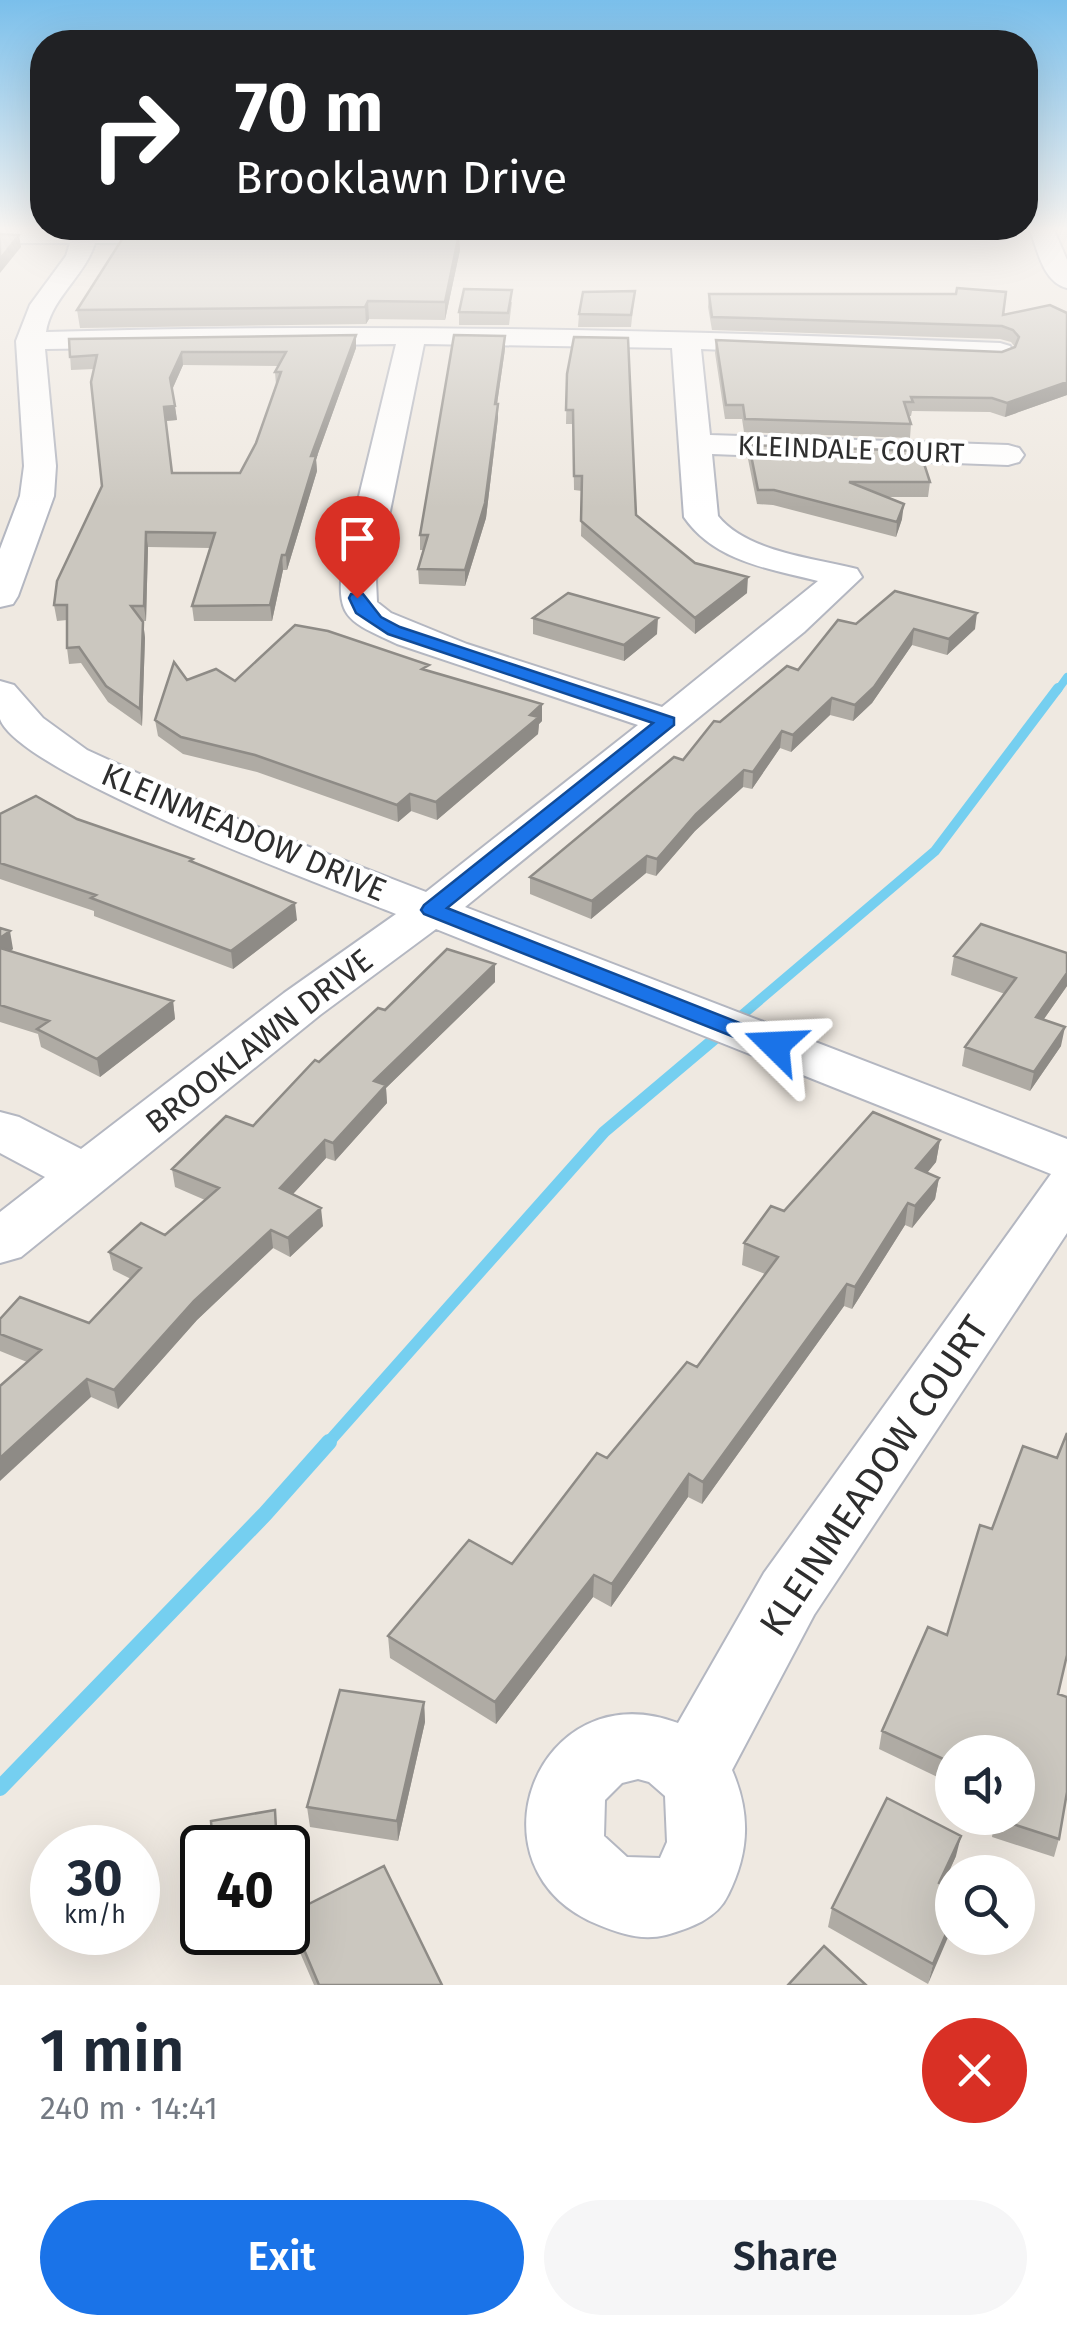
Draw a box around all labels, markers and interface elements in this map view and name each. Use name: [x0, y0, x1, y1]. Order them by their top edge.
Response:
text: 70 m: [235, 66, 384, 150]
icon: right: [70, 70, 200, 200]
text: Brooklawn Drive: [235, 151, 567, 205]
street label: KLEINDALE COURT: [737, 429, 965, 470]
pin: [315, 496, 400, 599]
icon: arrive: [330, 511, 385, 566]
street label: KLEINMEADOW DRIVE: [96, 755, 392, 909]
street label: BROOKLAWN DRIVE: [138, 941, 380, 1141]
position arrow: [723, 993, 827, 1097]
street label: KLEINMEADOW COURT: [750, 1307, 999, 1645]
map controls: [935, 1735, 1035, 1955]
button: sound: [935, 1735, 1035, 1835]
speed limit sign: 40: [180, 1825, 310, 1955]
text: 30: [67, 1848, 123, 1908]
button: search: [935, 1855, 1035, 1955]
text: km/h: [64, 1900, 126, 1930]
text: 1 min: [40, 2015, 185, 2087]
button: close: [922, 2018, 1027, 2123]
text: 240 m · 14:41: [40, 2089, 218, 2127]
button: Exit: [40, 2200, 524, 2315]
button: Share: [544, 2200, 1027, 2315]

